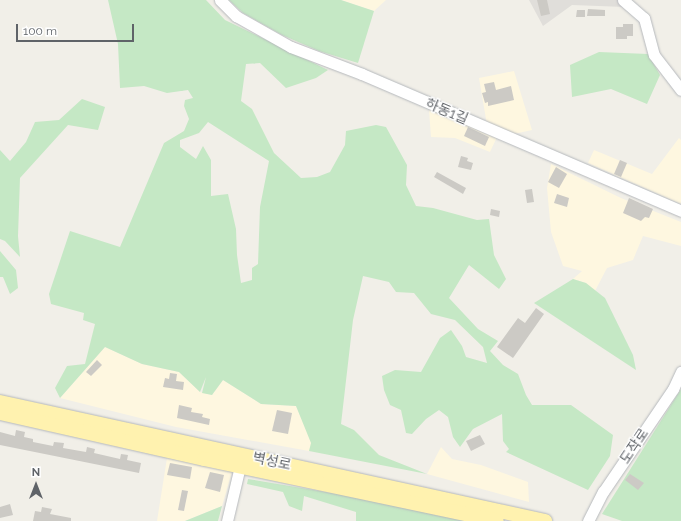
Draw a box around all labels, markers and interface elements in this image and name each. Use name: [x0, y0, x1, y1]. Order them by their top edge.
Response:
scale bar: [18, 16, 136, 42]
text: 100 m: [23, 24, 57, 38]
street label: 하동1길: [423, 95, 471, 127]
street label: 도작로: [616, 425, 652, 467]
street label: 벽성로: [251, 449, 293, 473]
north arrow: [16, 465, 56, 505]
text: N: [32, 466, 40, 479]

